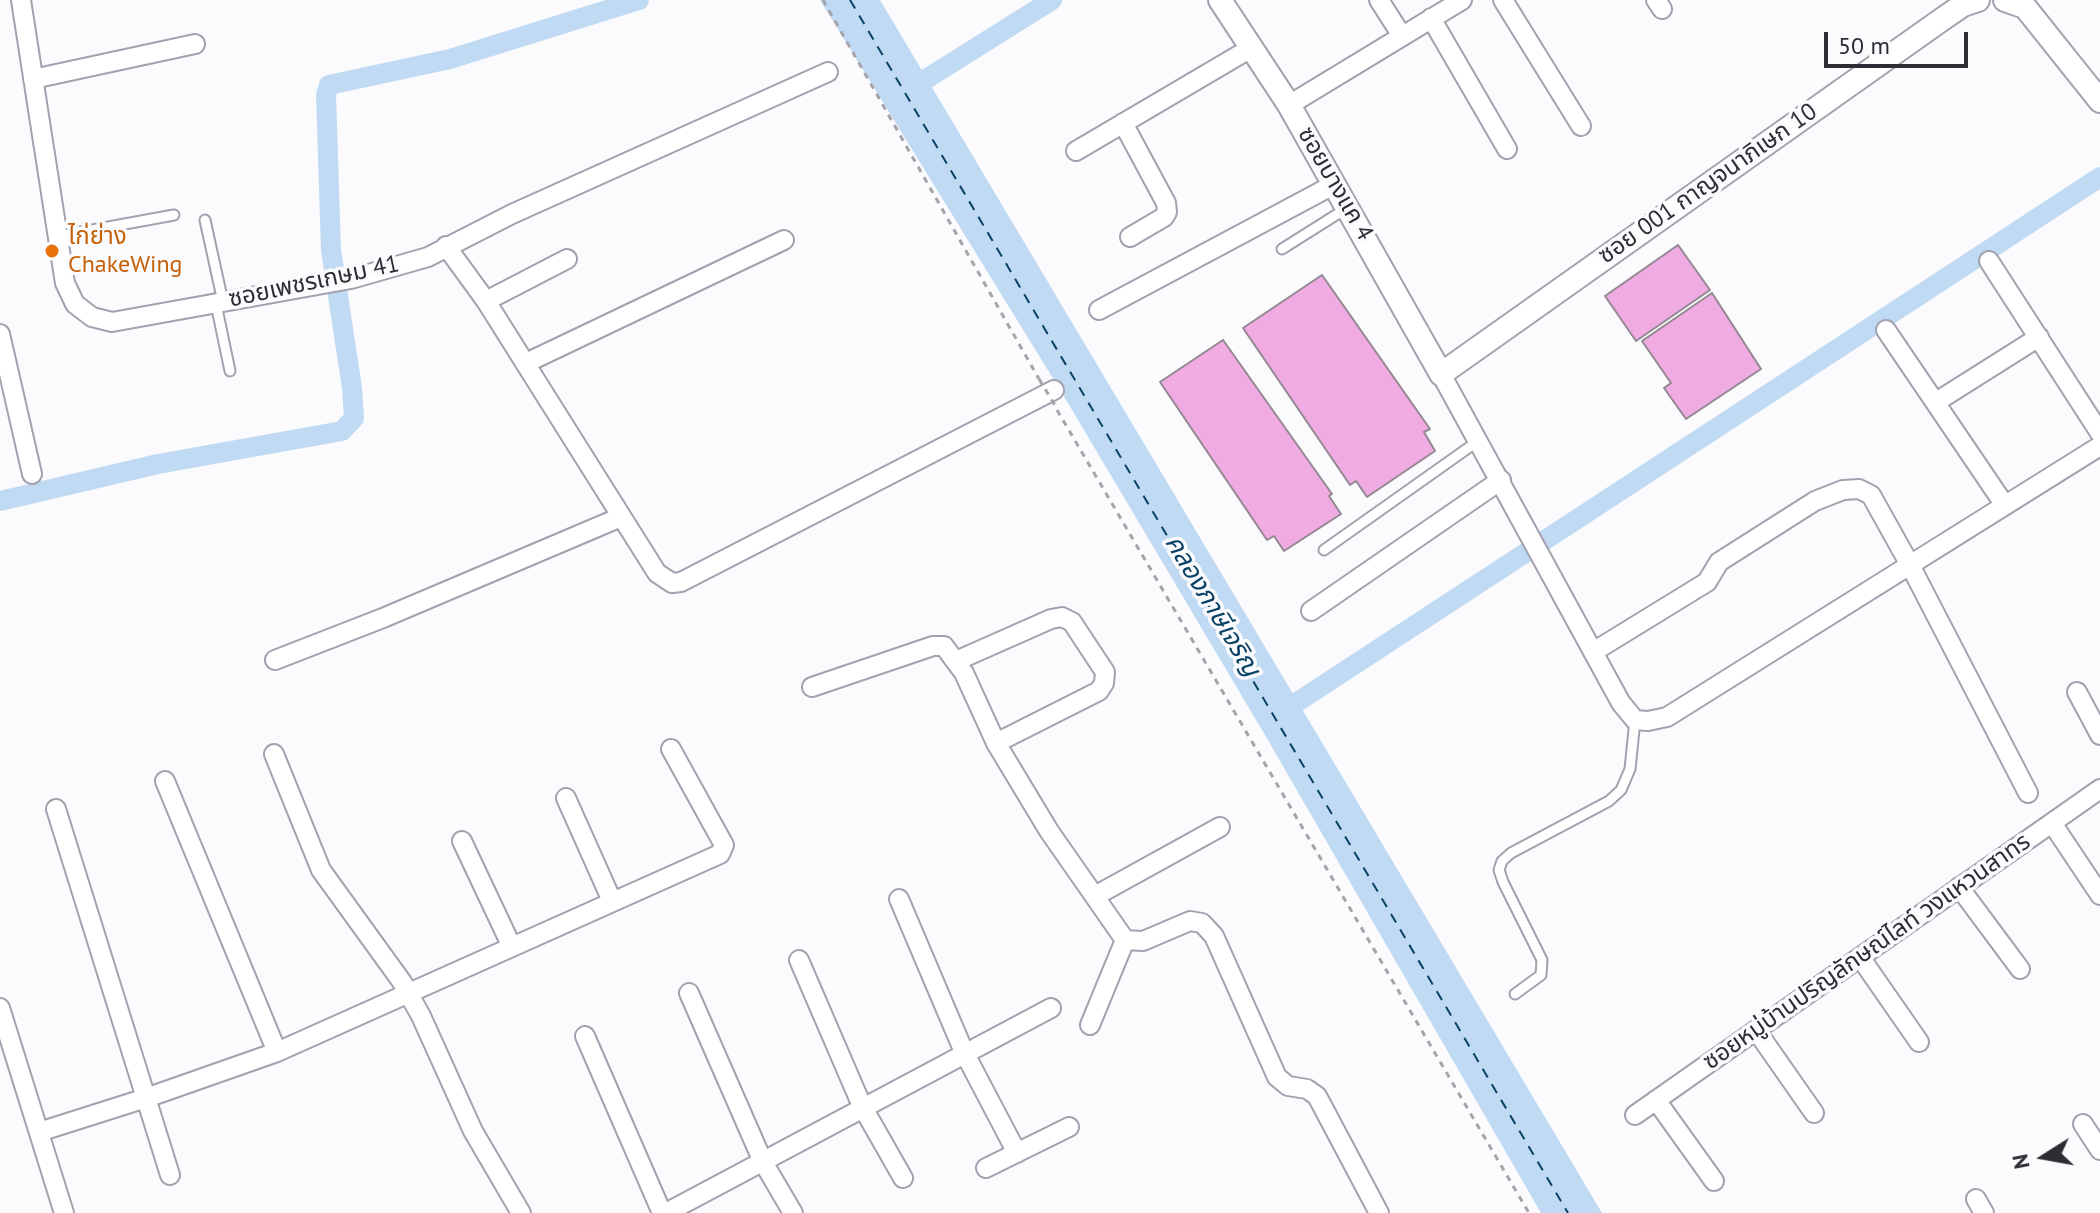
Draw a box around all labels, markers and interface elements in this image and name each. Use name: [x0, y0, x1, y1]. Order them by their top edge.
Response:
scale bar: [1828, 16, 1972, 66]
text: 50 m: [1838, 30, 1890, 61]
street label: ซอย 001 กาญจนาภิเษก 10: [1593, 98, 1823, 270]
street label: ซอยบางแค 4: [1291, 122, 1379, 246]
place label: ไก่ย่าง ChakeWing: [68, 223, 182, 279]
marker: ไก่ย่าง ChakeWing: [43, 242, 61, 260]
street label: ซอยเพชรเกษม 41: [226, 250, 402, 314]
water label: คลองภาษีเจริญ: [1158, 530, 1266, 682]
street label: ซอยหมู่บ้านปริญลักษณ์ไลท์ วงแหวนสาทร: [1698, 827, 2036, 1077]
north arrow: [2004, 1117, 2084, 1197]
text: N: [2005, 1152, 2036, 1171]

